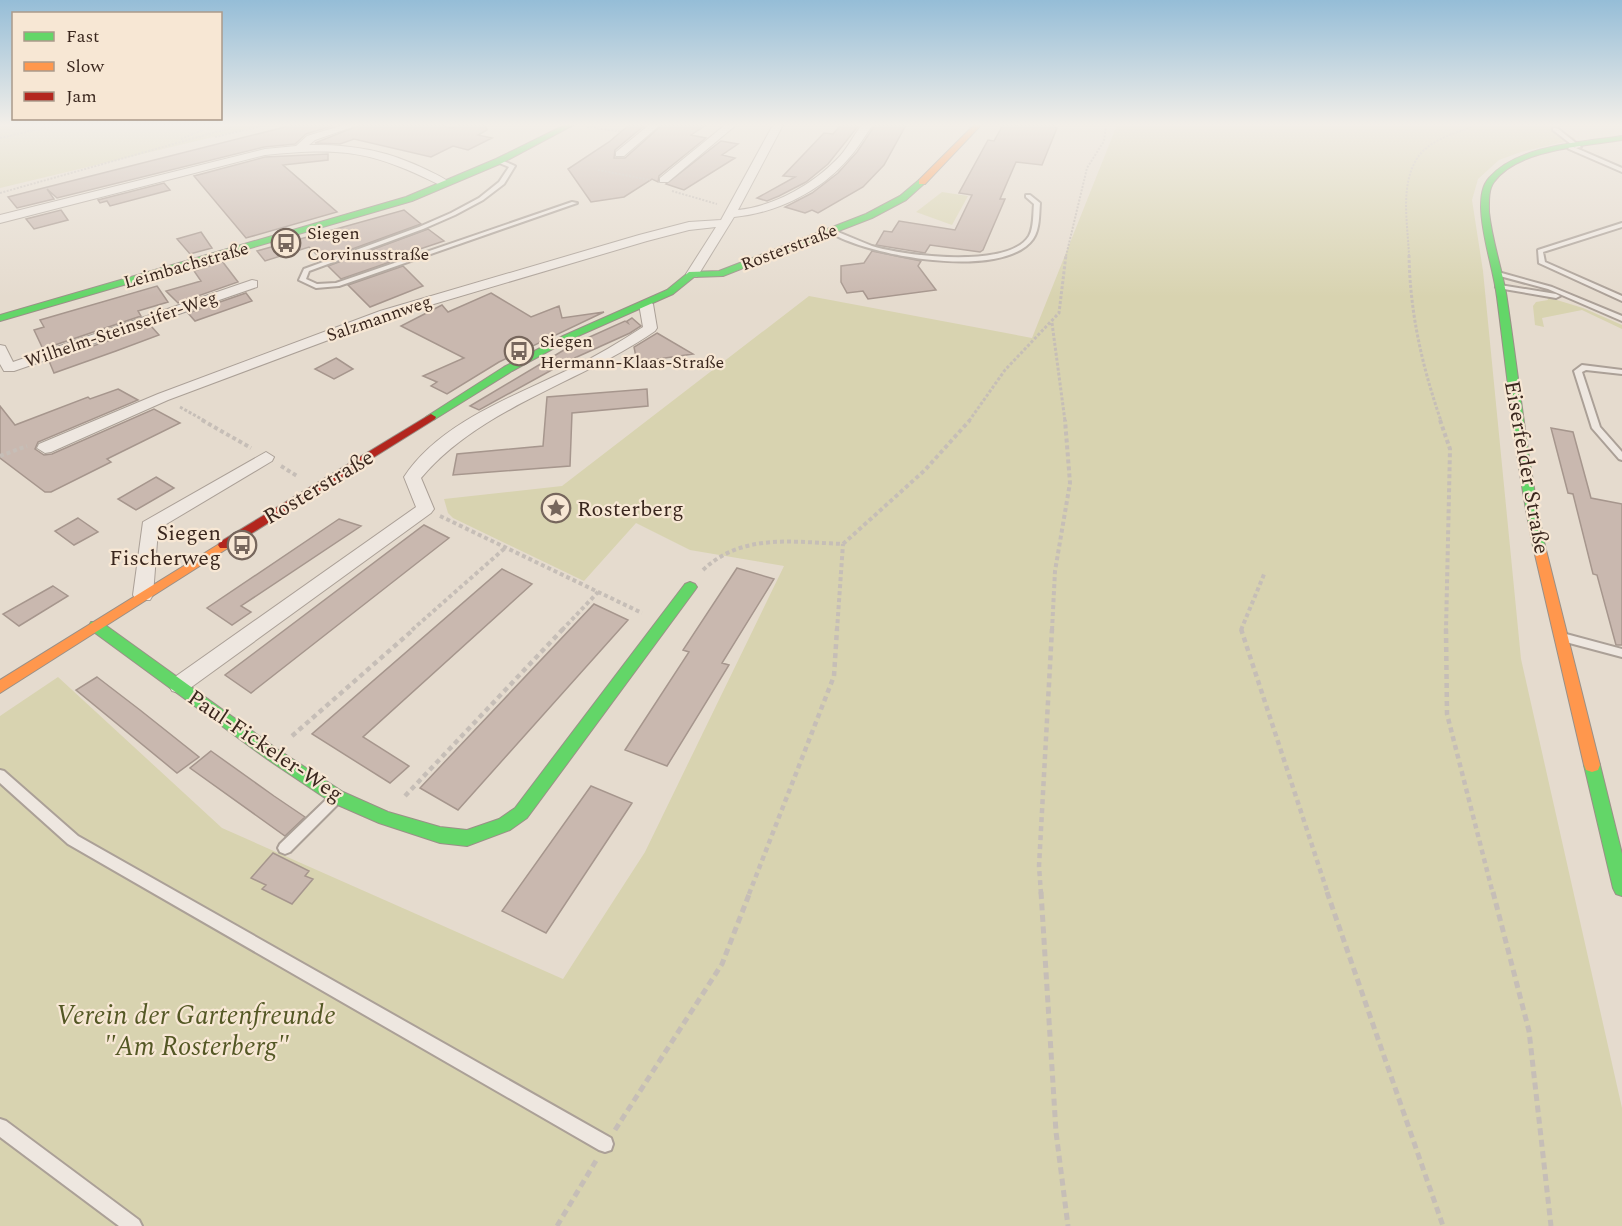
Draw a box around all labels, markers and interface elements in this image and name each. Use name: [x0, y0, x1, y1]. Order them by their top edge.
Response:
legend: [12, 12, 222, 120]
text: Fast: [66, 23, 99, 50]
text: Slow: [66, 53, 105, 80]
text: Jam: [66, 83, 97, 110]
street label: Rosterstraße: [737, 217, 841, 278]
place label: Siegen Corvinusstraße: [307, 220, 429, 268]
bus stop icon: Siegen Corvinusstraße: [270, 227, 302, 259]
street label: Leimbachstraße: [120, 235, 252, 296]
street label: Wilhelm-Steinseifer-Weg: [21, 284, 221, 375]
street label: Salzmannweg: [323, 288, 435, 349]
place label: Siegen Hermann-Klaas-Straße: [540, 328, 724, 376]
bus stop icon: Siegen Hermann-Klaas-Straße: [503, 335, 535, 367]
street label: Eiserfelder Straße: [1495, 378, 1558, 557]
street label: Rosterstraße: [257, 441, 380, 533]
place icon: Rosterberg: [540, 492, 572, 524]
place label: Rosterberg: [577, 493, 684, 526]
place label: Siegen Fischerweg: [109, 517, 221, 575]
bus stop icon: Siegen Fischerweg: [226, 529, 258, 561]
street label: Paul-Fickeler-Weg: [181, 682, 350, 811]
park label: Verein der Gartenfreunde "Am Rosterberg": [56, 995, 336, 1068]

